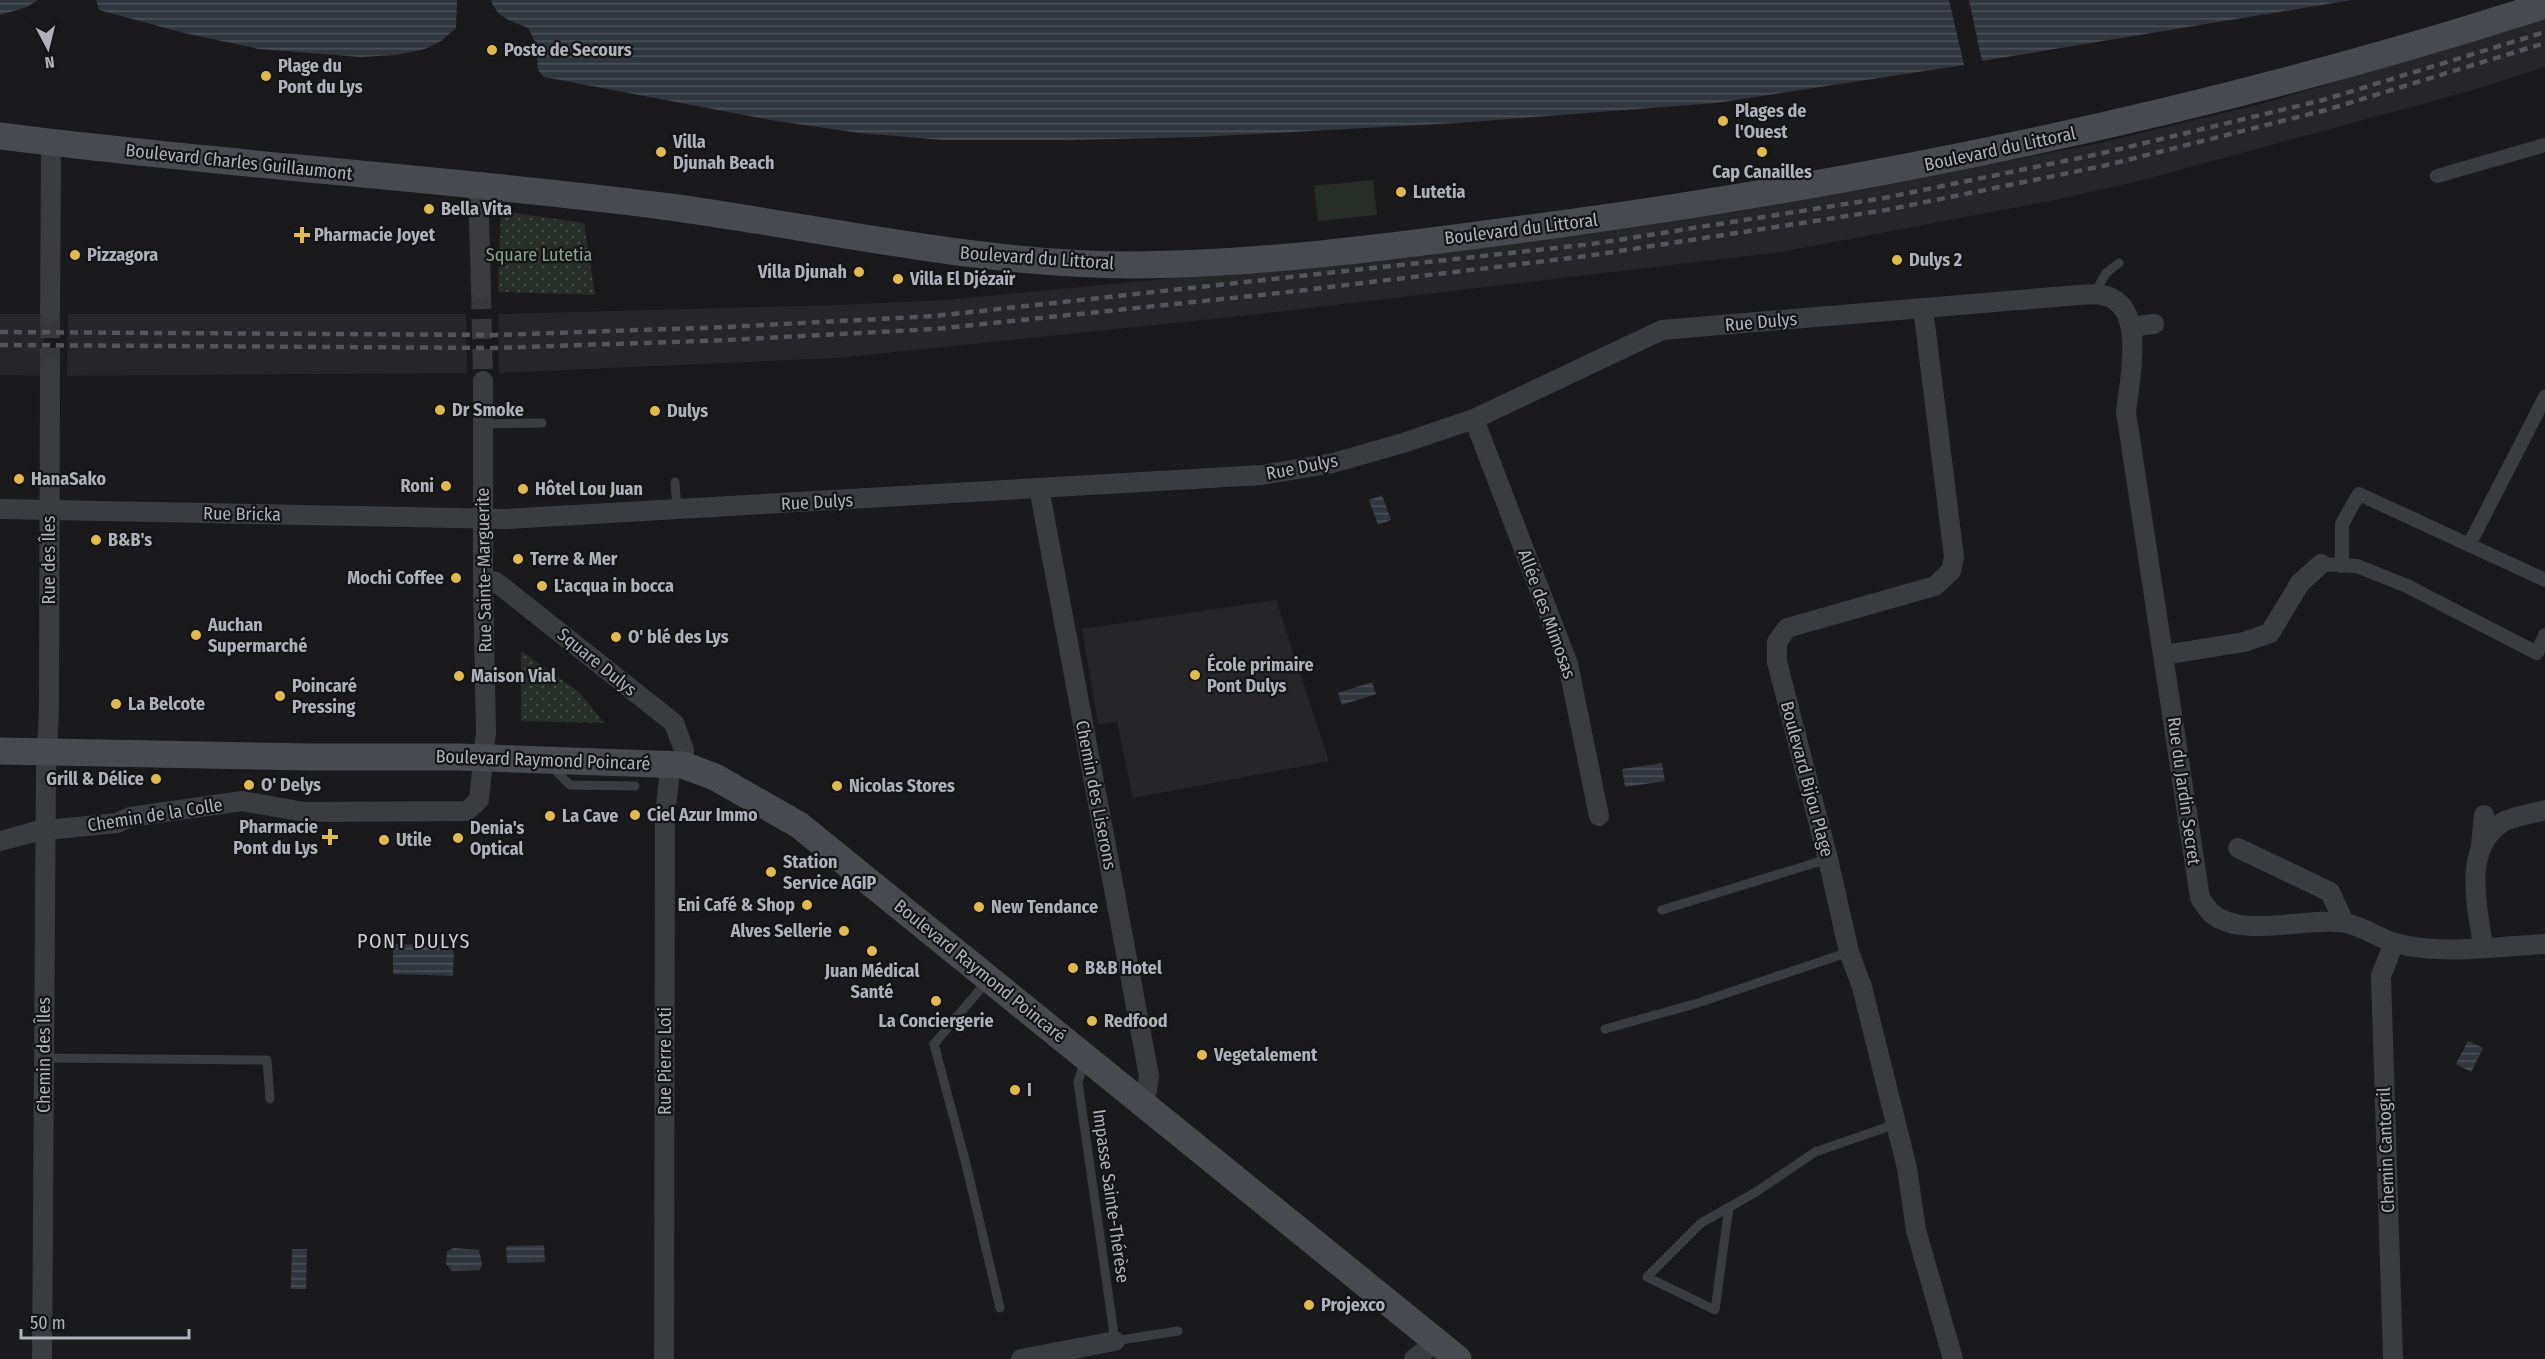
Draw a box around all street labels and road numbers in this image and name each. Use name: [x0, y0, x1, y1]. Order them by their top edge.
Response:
street label: Boulevard du Littoral: [1922, 122, 2078, 176]
street label: Boulevard Charles Guillaumont: [124, 139, 354, 185]
street label: Boulevard du Littoral: [1443, 209, 1599, 249]
street label: Boulevard du Littoral: [959, 242, 1115, 274]
street label: Rue Dulys: [1724, 308, 1798, 336]
street label: Rue Dulys: [1264, 449, 1340, 485]
street label: Rue Sainte-Marguerite: [472, 487, 496, 653]
street label: Rue Dulys: [780, 489, 854, 515]
street label: Rue Bricka: [203, 502, 281, 526]
street label: Rue des Îles: [38, 515, 60, 604]
street label: Allée des Mimosas: [1513, 546, 1581, 682]
street label: Square Dulys: [553, 623, 641, 701]
street label: Boulevard Bijou Plage: [1776, 699, 1838, 859]
street label: Rue du Jardin Secret: [2163, 716, 2205, 866]
street label: Chemin des Liserons: [1071, 719, 1121, 872]
street label: Boulevard Raymond Poincaré: [435, 745, 651, 775]
street label: Chemin de la Colle: [86, 793, 224, 837]
street label: Boulevard Raymond Poincaré: [890, 895, 1070, 1047]
street label: Chemin des Îles: [33, 997, 55, 1113]
street label: Rue Pierre Loti: [654, 1007, 676, 1115]
street label: Chemin Cantogril: [2373, 1087, 2399, 1213]
street label: Impasse Sainte-Thérèse: [1088, 1108, 1134, 1284]

